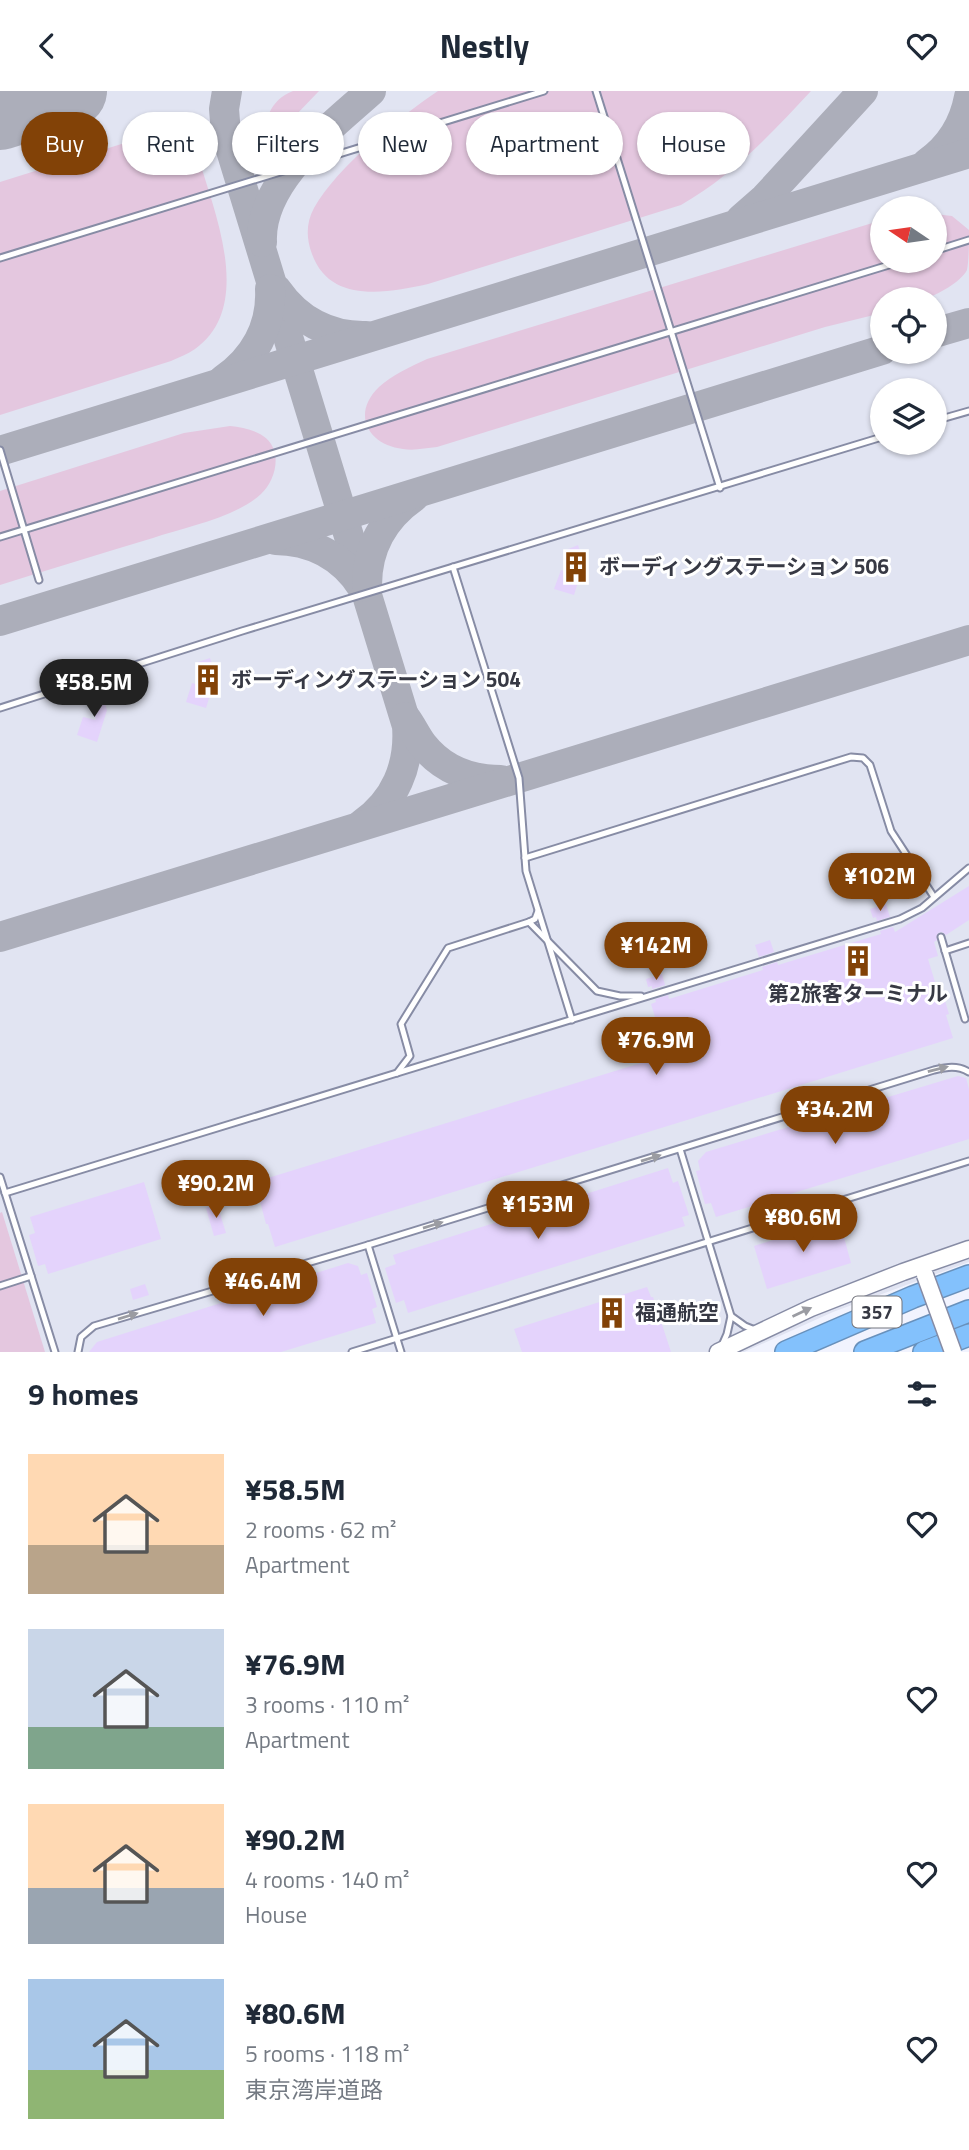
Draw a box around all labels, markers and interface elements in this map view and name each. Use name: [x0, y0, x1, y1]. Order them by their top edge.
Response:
text: Nestly: [440, 22, 529, 70]
icon: back: [28, 27, 66, 65]
icon: heart: [903, 27, 941, 65]
chip: Buy: [21, 112, 108, 175]
chip: Rent: [122, 112, 218, 175]
chip: Filters: [232, 112, 344, 175]
chip: New: [358, 112, 452, 175]
chip: Apartment: [466, 112, 623, 175]
chip: House: [637, 112, 750, 175]
north arrow: [870, 196, 947, 273]
map controls: [870, 196, 947, 455]
button: locate: [870, 287, 947, 364]
button: layers: [870, 378, 947, 455]
building icon: ボーディングステーション 506: [559, 550, 593, 584]
place label: ボーディングステーション 506: [599, 550, 889, 582]
pin: ¥58.5M: [37, 659, 151, 719]
building icon: ボーディングステーション 504: [191, 663, 225, 697]
place label: ボーディングステーション 504: [231, 663, 521, 695]
text: ¥58.5M: [55, 664, 133, 699]
pin: ¥102M: [831, 853, 929, 913]
text: ¥102M: [844, 858, 916, 893]
pin: ¥142M: [607, 923, 705, 982]
text: ¥142M: [620, 927, 692, 962]
building icon: 第2旅客ターミナル: [841, 944, 875, 978]
place label: 第2旅客ターミナル: [768, 977, 948, 1009]
pin: ¥76.9M: [599, 1017, 713, 1077]
text: ¥76.9M: [617, 1022, 695, 1057]
one-way arrow: [927, 1063, 949, 1074]
pin: ¥34.2M: [778, 1087, 892, 1146]
text: ¥34.2M: [796, 1091, 874, 1126]
one-way arrow: [640, 1153, 661, 1163]
pin: ¥90.2M: [159, 1161, 273, 1220]
text: ¥90.2M: [177, 1165, 255, 1200]
pin: ¥153M: [489, 1181, 587, 1241]
text: ¥153M: [502, 1186, 574, 1221]
pin: ¥80.6M: [746, 1195, 860, 1254]
text: ¥80.6M: [764, 1199, 842, 1234]
one-way arrow: [423, 1219, 444, 1229]
pin: ¥46.4M: [206, 1259, 320, 1318]
text: ¥46.4M: [224, 1263, 302, 1298]
building icon: 福通航空: [595, 1296, 629, 1330]
place label: 福通航空: [635, 1296, 719, 1328]
road number: 357: [852, 1296, 902, 1327]
one-way arrow: [792, 1307, 812, 1318]
one-way arrow: [118, 1310, 139, 1320]
text: 9 homes: [28, 1371, 139, 1417]
icon: filters: [903, 1375, 941, 1413]
text: ¥58.5M: [245, 1466, 346, 1512]
icon: home: [84, 1482, 168, 1566]
icon: heart: [903, 1505, 941, 1543]
text: 2 rooms · 62 m²: [245, 1512, 396, 1547]
text: Apartment: [245, 1547, 350, 1582]
text: ¥76.9M: [245, 1641, 346, 1687]
icon: home: [84, 1657, 168, 1741]
icon: heart: [903, 1680, 941, 1718]
text: 3 rooms · 110 m²: [245, 1687, 409, 1722]
text: Apartment: [245, 1722, 350, 1757]
text: ¥90.2M: [245, 1816, 346, 1862]
icon: home: [84, 1832, 168, 1916]
icon: heart: [903, 1855, 941, 1893]
text: 4 rooms · 140 m²: [245, 1862, 409, 1897]
text: House: [245, 1897, 307, 1932]
text: ¥80.6M: [245, 1990, 346, 2036]
icon: home: [84, 2007, 168, 2091]
icon: heart: [903, 2030, 941, 2068]
text: 5 rooms · 118 m²: [245, 2036, 409, 2071]
text: 東京湾岸道路: [245, 2072, 383, 2107]

